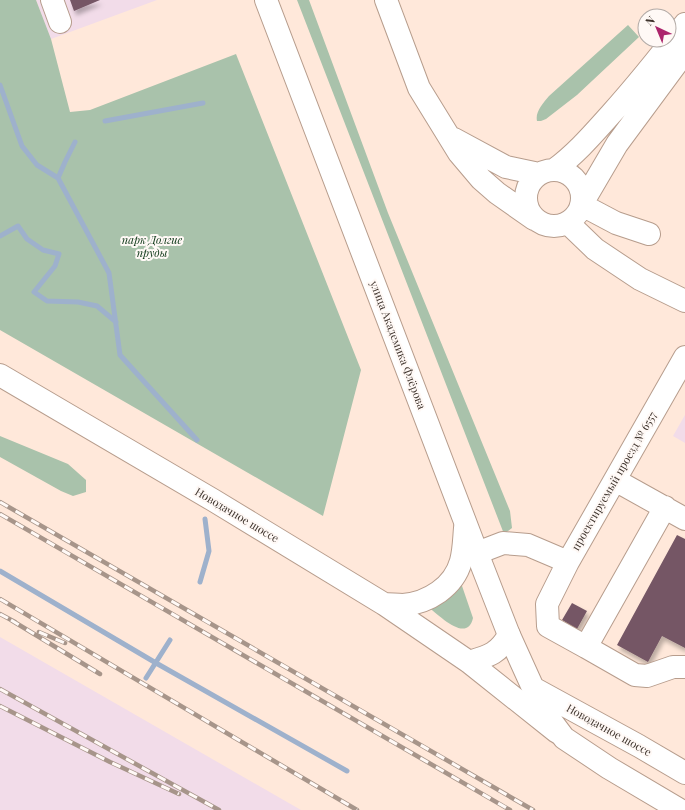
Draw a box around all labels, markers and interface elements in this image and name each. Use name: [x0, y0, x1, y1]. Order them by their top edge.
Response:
north arrow: [637, 8, 677, 48]
text: N: [642, 12, 658, 29]
park label: парк Долгие пруды: [122, 232, 182, 260]
street label: улица Академика Флёрова: [367, 278, 430, 412]
street label: проектируемый проезд № 6557: [568, 408, 660, 553]
street label: Новодачное шоссе: [193, 484, 282, 546]
street label: Новодачное шоссе: [564, 700, 655, 759]

